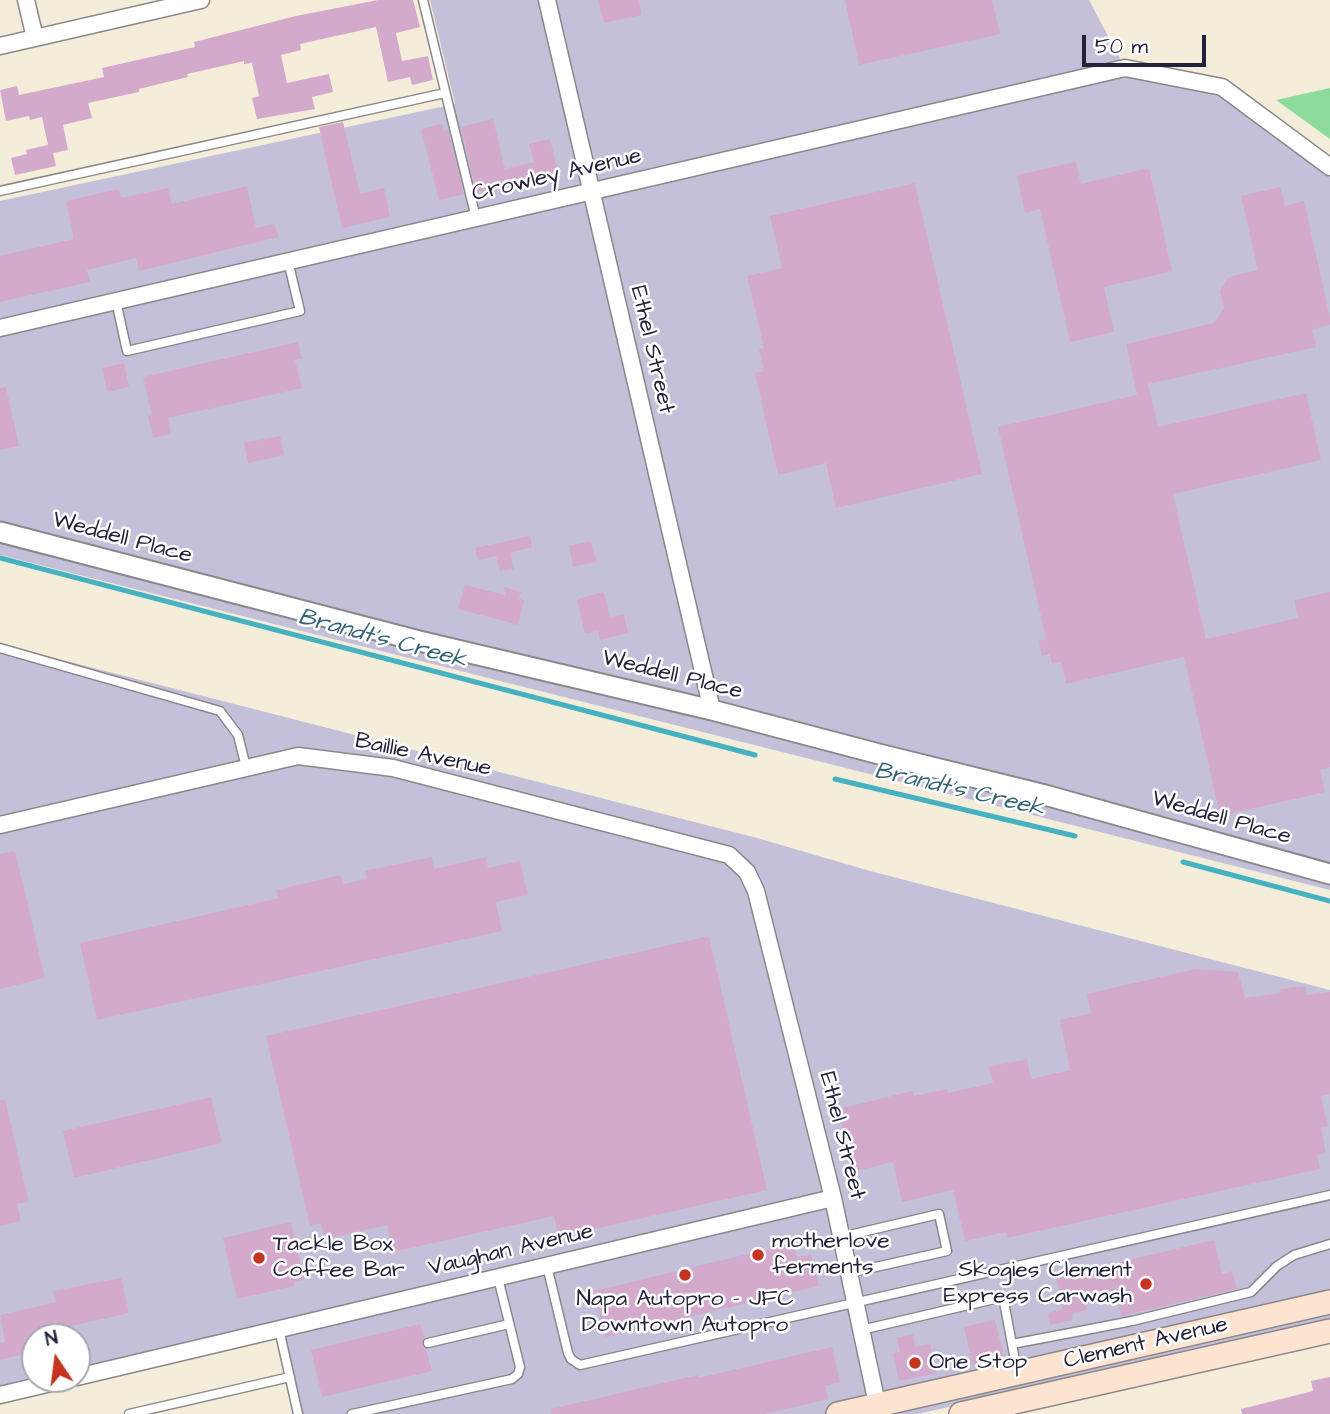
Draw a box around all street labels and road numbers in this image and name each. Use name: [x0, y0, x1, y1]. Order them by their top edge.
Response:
street label: Crowley Avenue: [470, 143, 644, 209]
street label: Ethel Street: [623, 283, 679, 417]
street label: Weddell Place: [49, 507, 195, 571]
street label: Weddell Place: [599, 645, 745, 707]
street label: Baillie Avenue: [352, 728, 494, 784]
street label: Weddell Place: [1148, 786, 1294, 852]
street label: Ethel Street: [812, 1069, 870, 1203]
street label: Vaughan Avenue: [426, 1219, 596, 1283]
street label: Clement Avenue: [1061, 1312, 1231, 1376]

